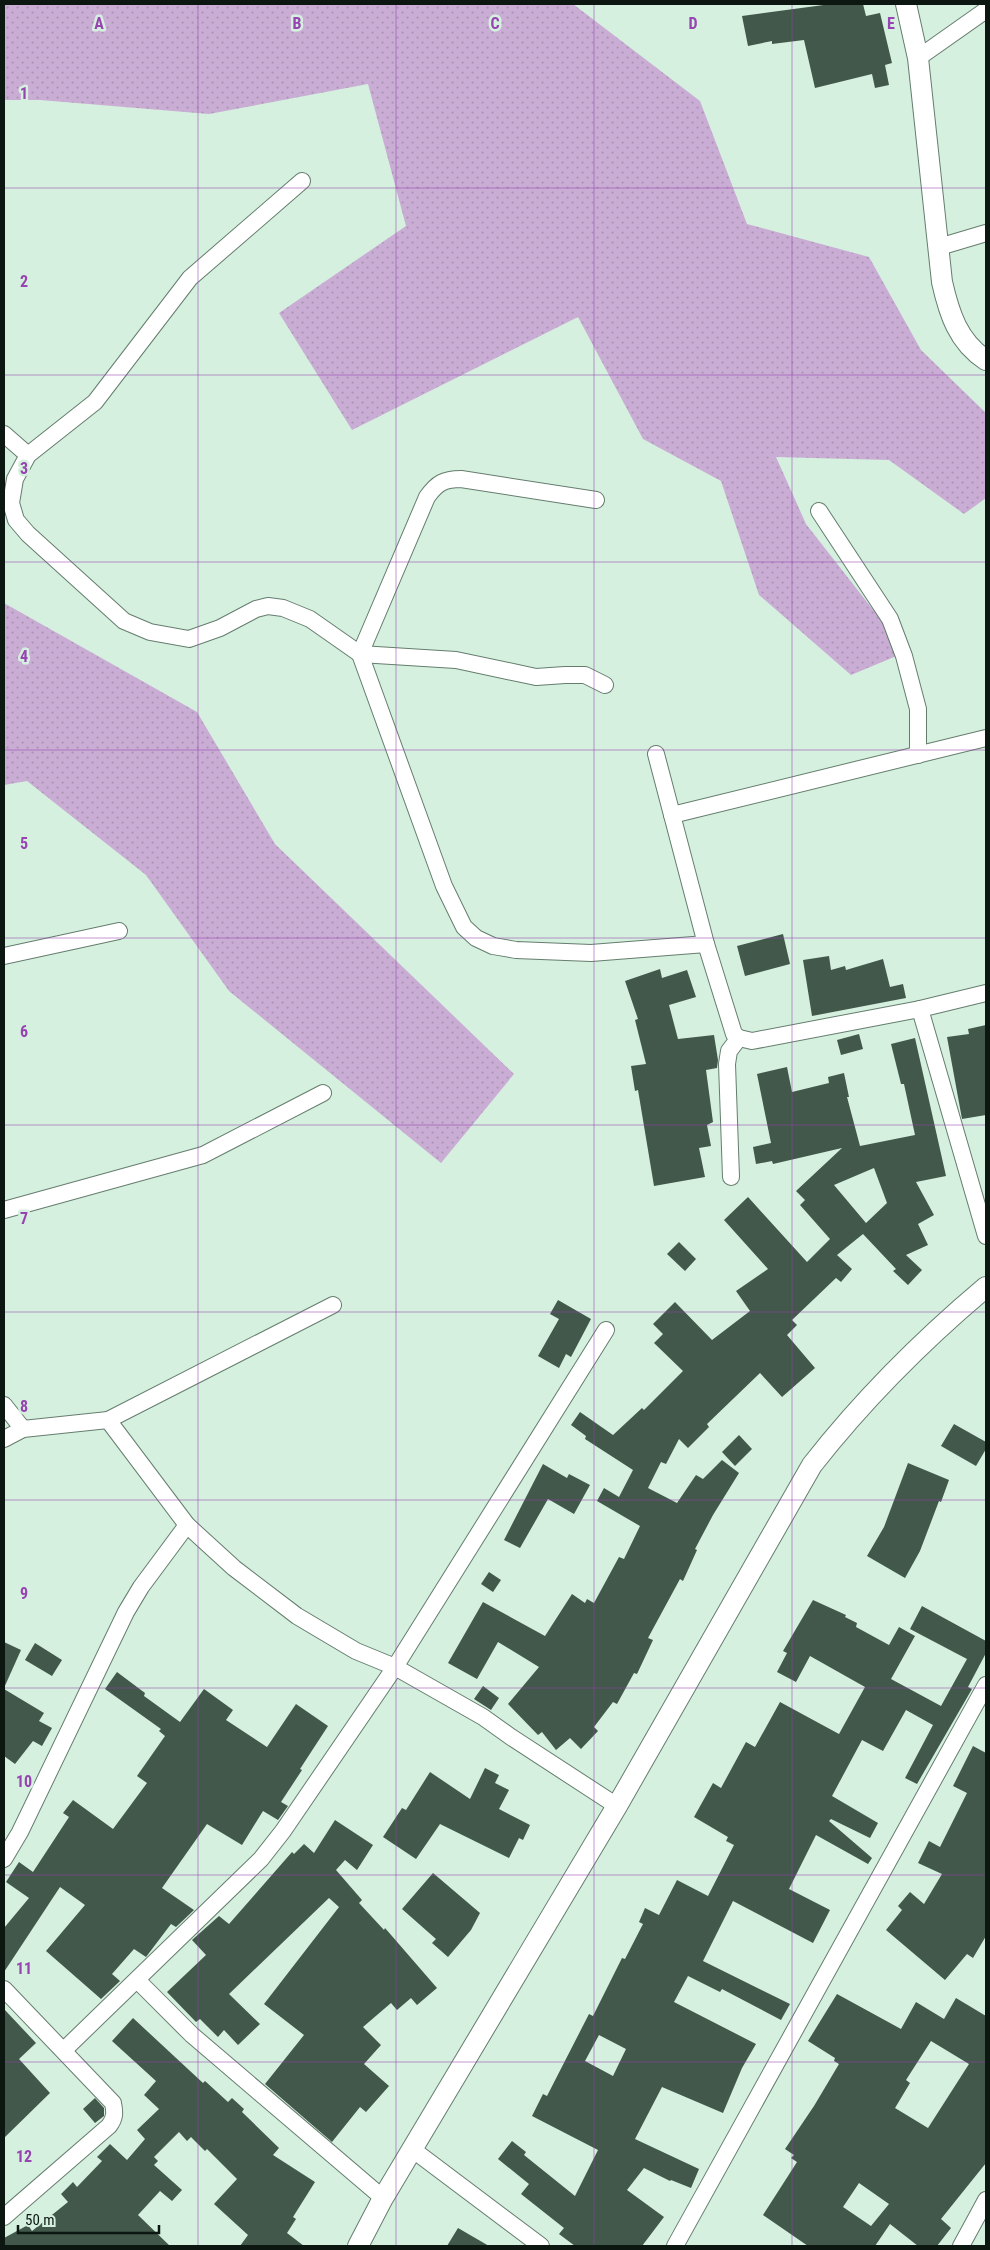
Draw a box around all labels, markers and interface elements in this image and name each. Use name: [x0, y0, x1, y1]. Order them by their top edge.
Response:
text: A: [94, 14, 104, 33]
text: B: [293, 14, 302, 33]
text: C: [490, 14, 500, 33]
text: D: [688, 14, 698, 33]
text: E: [887, 14, 895, 33]
text: 1: [20, 84, 28, 103]
text: 2: [20, 272, 28, 291]
text: 3: [20, 459, 28, 478]
text: 4: [20, 647, 28, 666]
text: 5: [20, 834, 28, 853]
text: 6: [20, 1022, 28, 1041]
text: 7: [20, 1209, 28, 1228]
text: 8: [20, 1397, 28, 1416]
text: 9: [20, 1584, 28, 1603]
text: 10: [16, 1772, 32, 1791]
text: 11: [16, 1959, 32, 1978]
text: 12: [16, 2147, 32, 2166]
scale bar: [18, 2202, 159, 2234]
text: 50 m: [25, 2211, 55, 2229]

